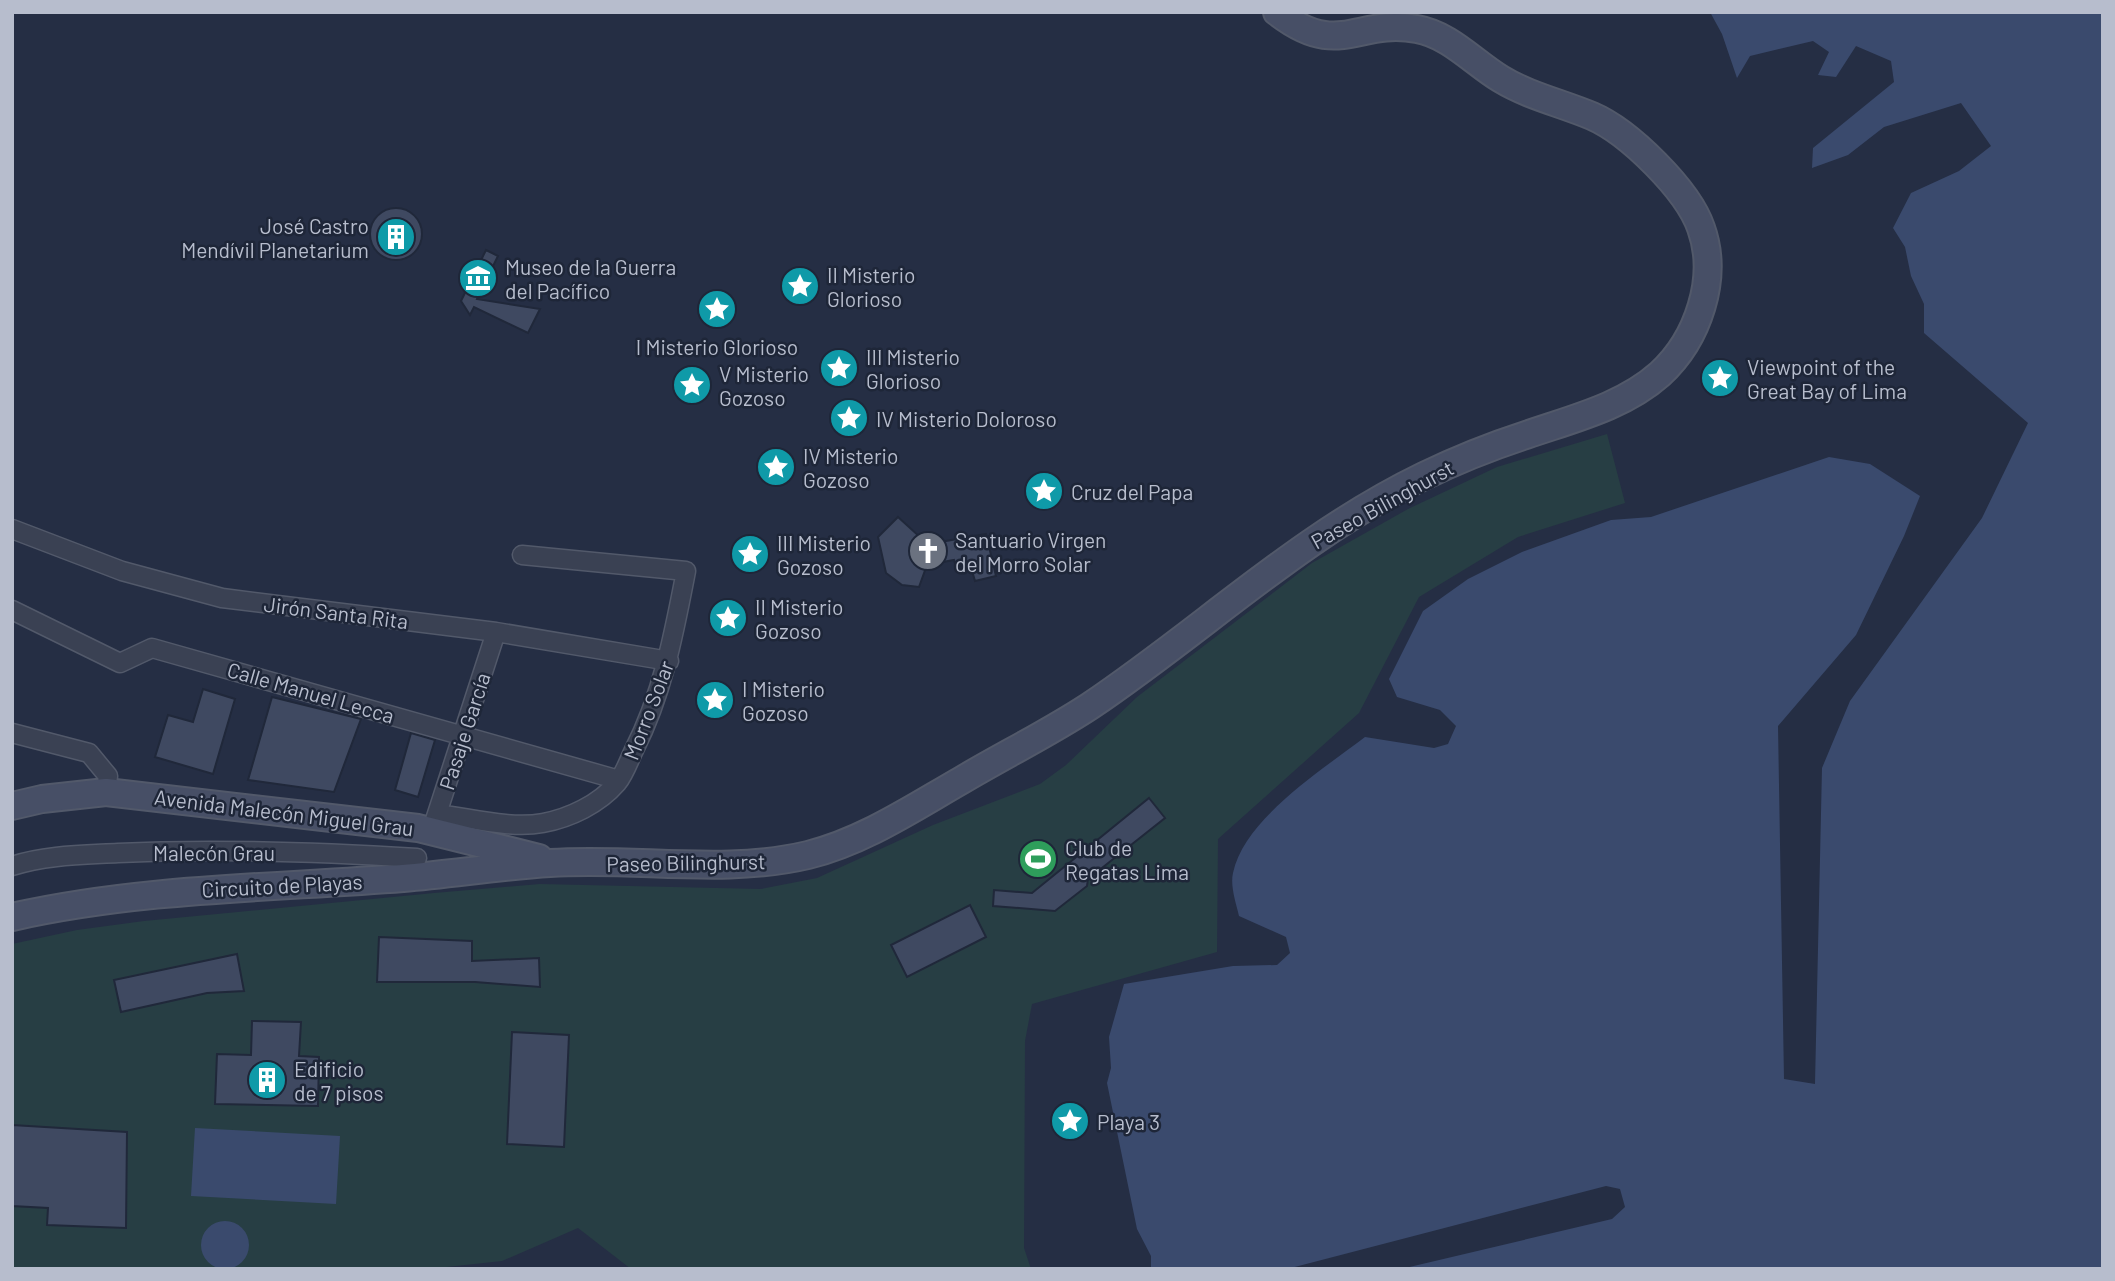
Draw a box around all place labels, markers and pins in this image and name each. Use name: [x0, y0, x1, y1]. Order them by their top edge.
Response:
place label: José Castro Mendívil Planetarium: [181, 213, 369, 262]
building icon: José Castro Mendívil Planetarium: [375, 216, 417, 258]
place label: Museo de la Guerra del Pacífico: [505, 254, 676, 303]
museum icon: Museo de la Guerra del Pacífico: [457, 257, 499, 299]
place label: II Misterio Glorioso: [827, 262, 916, 311]
place icon: II Misterio Glorioso: [779, 265, 821, 307]
place icon: I Misterio Glorioso: [696, 288, 738, 330]
place label: I Misterio Glorioso: [636, 334, 798, 359]
place label: III Misterio Glorioso: [866, 344, 960, 393]
place icon: III Misterio Glorioso: [818, 347, 860, 389]
place label: Viewpoint of the Great Bay of Lima: [1747, 354, 1907, 403]
place icon: Viewpoint of the Great Bay of Lima: [1699, 357, 1741, 399]
place label: V Misterio Gozoso: [719, 361, 809, 410]
place icon: V Misterio Gozoso: [671, 364, 713, 406]
place icon: IV Misterio Doloroso: [828, 397, 870, 439]
place label: IV Misterio Doloroso: [876, 406, 1057, 431]
place label: IV Misterio Gozoso: [803, 443, 898, 492]
place icon: IV Misterio Gozoso: [755, 446, 797, 488]
place icon: Cruz del Papa: [1023, 470, 1065, 512]
place label: Cruz del Papa: [1071, 479, 1193, 504]
place label: Santuario Virgen del Morro Solar: [955, 527, 1106, 576]
place label: III Misterio Gozoso: [777, 530, 871, 579]
church icon: Santuario Virgen del Morro Solar: [907, 530, 949, 572]
place icon: III Misterio Gozoso: [729, 533, 771, 575]
place label: II Misterio Gozoso: [755, 594, 844, 643]
place icon: II Misterio Gozoso: [707, 597, 749, 639]
place label: I Misterio Gozoso: [742, 676, 825, 725]
place icon: I Misterio Gozoso: [694, 679, 736, 721]
place label: Club de Regatas Lima: [1065, 835, 1189, 884]
sports icon: Club de Regatas Lima: [1017, 838, 1059, 880]
place label: Edificio de 7 pisos: [294, 1056, 384, 1105]
building icon: Edificio de 7 pisos: [246, 1059, 288, 1101]
place icon: Playa 3: [1049, 1100, 1091, 1142]
place label: Playa 3: [1097, 1109, 1160, 1134]

